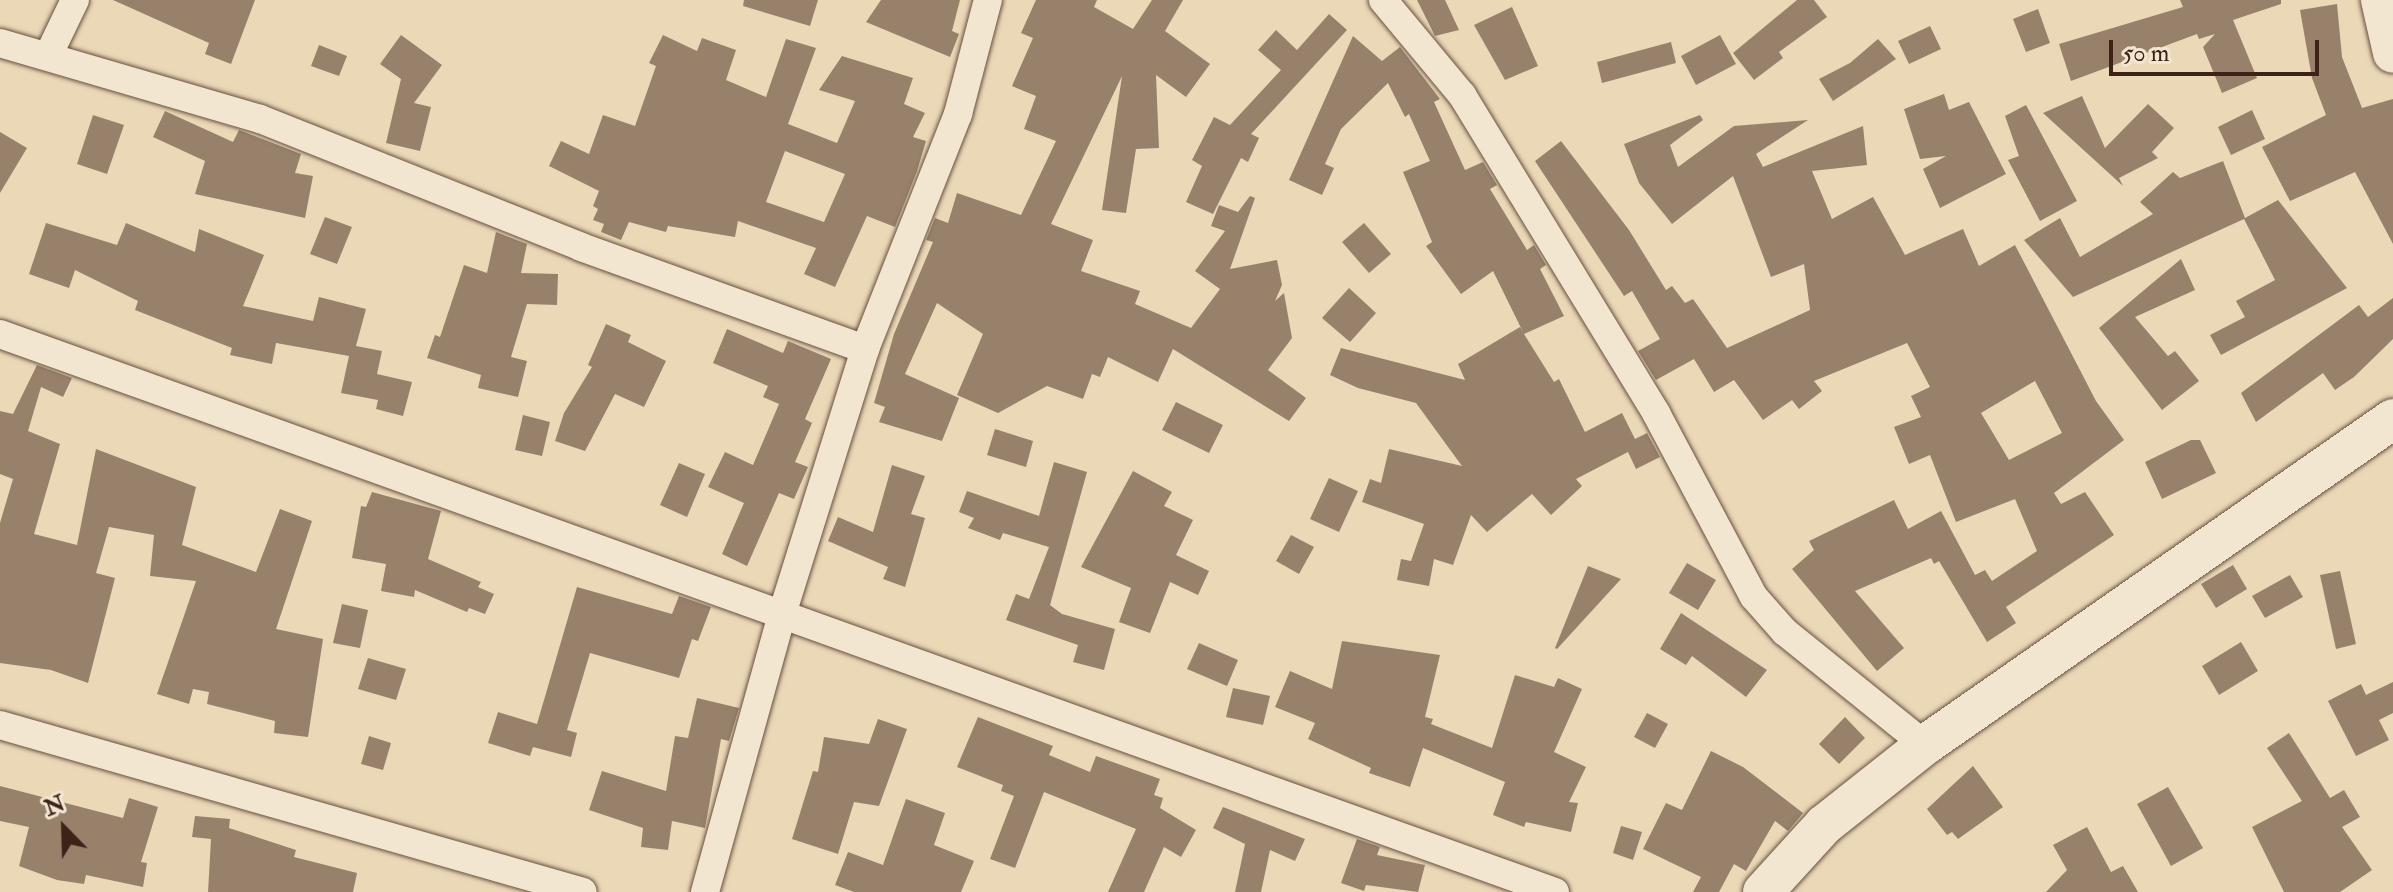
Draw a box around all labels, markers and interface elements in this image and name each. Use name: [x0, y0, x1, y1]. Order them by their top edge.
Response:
scale bar: [2113, 24, 2323, 74]
text: 50 m: [2123, 38, 2169, 69]
north arrow: [24, 788, 104, 868]
text: N: [40, 789, 69, 823]

